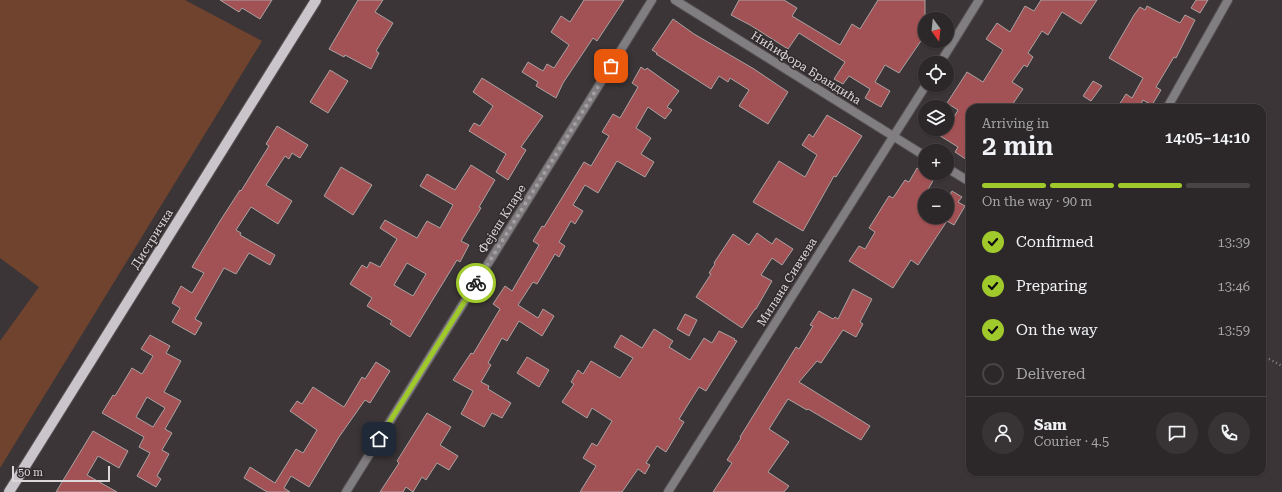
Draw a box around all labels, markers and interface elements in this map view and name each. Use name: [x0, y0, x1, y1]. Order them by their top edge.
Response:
north arrow: [918, 12, 954, 48]
map controls: [918, 12, 954, 224]
street label: Нићифора Брандића: [748, 28, 864, 108]
pin: [594, 49, 628, 83]
icon: bag: [600, 55, 622, 77]
button: locate: [918, 56, 954, 92]
button: layers: [918, 100, 954, 136]
text: Arriving in: [982, 116, 1049, 131]
text: 14:05–14:10: [1165, 129, 1250, 147]
text: 2 min: [982, 131, 1054, 161]
button: +: [918, 144, 954, 180]
street label: Фејеш Кларе: [475, 182, 529, 256]
button: −: [918, 188, 954, 224]
text: On the way · 90 m: [982, 194, 1092, 209]
street label: Дистричка: [128, 206, 176, 272]
icon: check: [982, 231, 1004, 253]
text: Confirmed: [1016, 233, 1094, 251]
street label: Милана Сивчева: [754, 235, 820, 329]
text: 13:39: [1218, 235, 1250, 250]
courier: [456, 263, 496, 303]
icon: bike: [465, 272, 487, 294]
icon: check: [982, 275, 1004, 297]
text: Preparing: [1016, 277, 1087, 295]
text: 13:46: [1218, 279, 1250, 294]
icon: check: [982, 319, 1004, 341]
text: On the way: [1016, 321, 1098, 339]
text: 13:59: [1218, 323, 1250, 338]
text: Delivered: [1016, 365, 1086, 383]
button: person: [982, 412, 1024, 454]
button: chat: [1156, 412, 1198, 454]
button: phone: [1208, 412, 1250, 454]
text: Sam: [1034, 416, 1067, 434]
pin: [362, 422, 396, 456]
icon: home: [368, 428, 390, 450]
text: Courier · 4.5: [1034, 434, 1109, 449]
scale bar: [12, 464, 110, 483]
text: 50 m: [18, 466, 43, 479]

